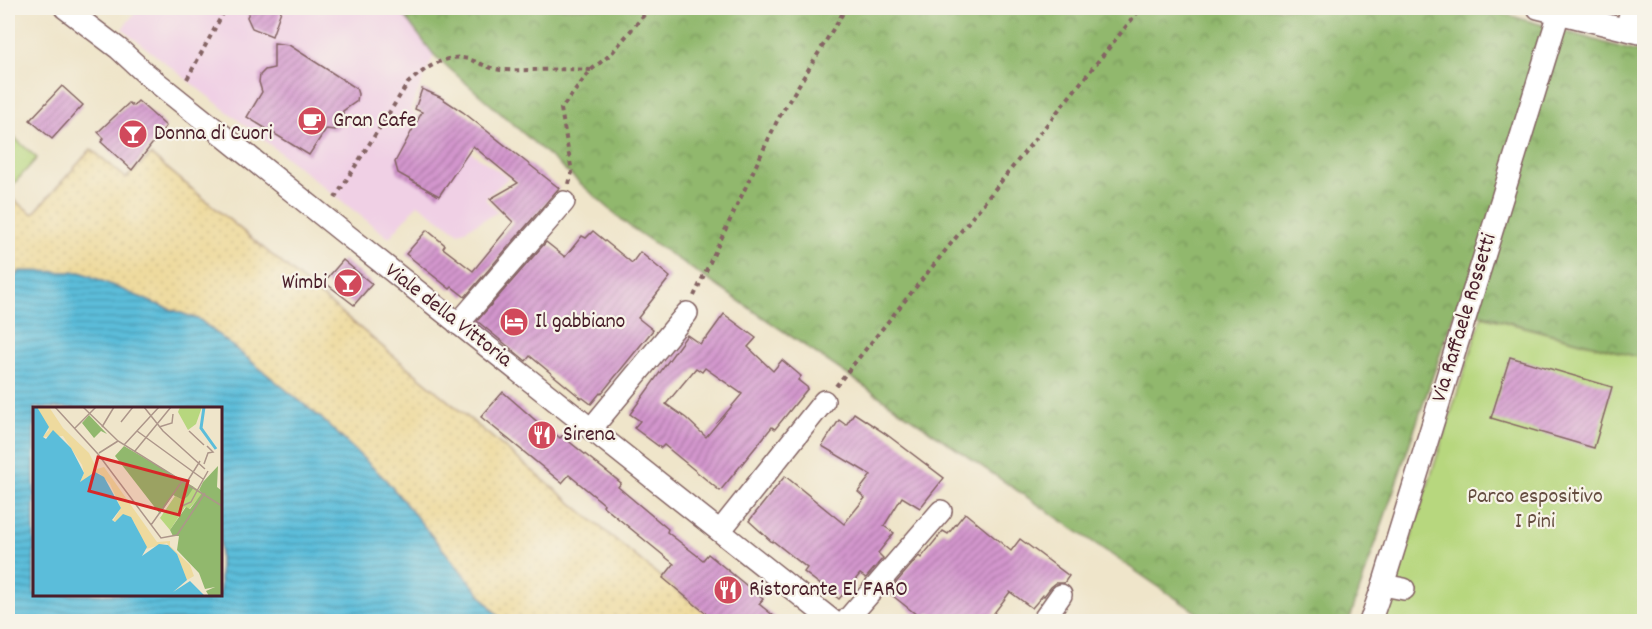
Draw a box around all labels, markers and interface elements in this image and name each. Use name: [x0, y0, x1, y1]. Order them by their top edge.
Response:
cafe icon: Gran Cafe: [296, 105, 328, 137]
place label: Gran Cafe: [333, 106, 416, 137]
bar icon: Donna di Cuori: [117, 118, 149, 150]
place label: Donna di Cuori: [154, 119, 273, 150]
street label: Via Raffaele Rossetti: [1425, 230, 1505, 406]
street label: Viale della Vittoria: [378, 256, 519, 376]
bar icon: Wimbi: [332, 267, 364, 299]
place label: Wimbi: [282, 268, 327, 299]
hotel icon: Il gabbiano: [498, 306, 530, 338]
place label: Il gabbiano: [535, 307, 625, 338]
inset map: [33, 407, 222, 596]
restaurant icon: Sirena: [526, 419, 558, 451]
place label: Sirena: [563, 420, 616, 451]
park label: Parco espositivo I Pini: [1467, 482, 1603, 538]
restaurant icon: Ristorante El FARO: [712, 574, 744, 606]
place label: Ristorante El FARO: [749, 575, 908, 606]

